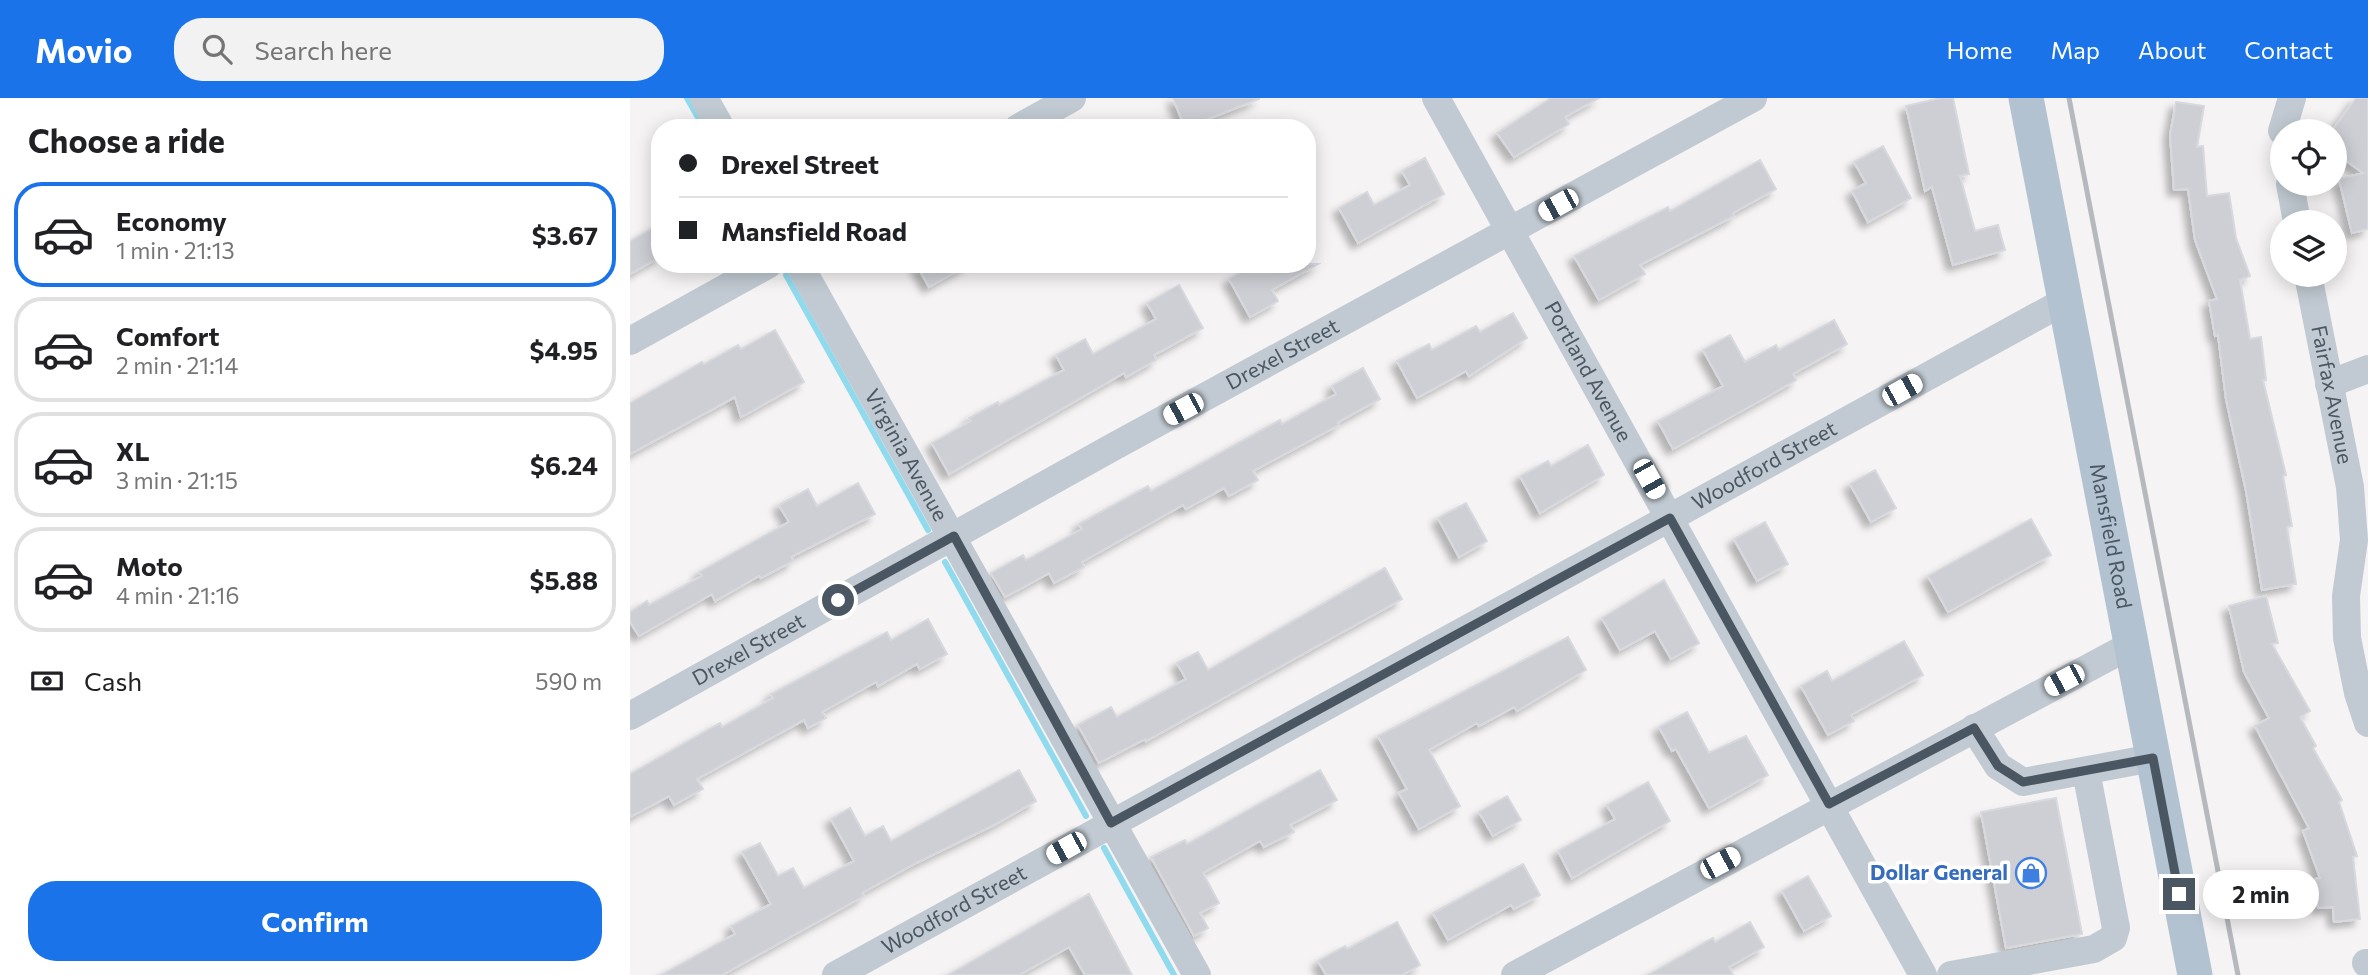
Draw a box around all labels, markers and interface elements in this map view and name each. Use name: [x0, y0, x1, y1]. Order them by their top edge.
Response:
search box: [174, 18, 664, 81]
text: Movio: [35, 29, 132, 70]
icon: search: [198, 30, 236, 68]
text: Search here: [254, 34, 392, 65]
text: Home: [1947, 35, 2013, 64]
text: Map: [2051, 35, 2100, 64]
text: About: [2138, 35, 2206, 64]
text: Contact: [2244, 35, 2333, 64]
map controls: [2270, 119, 2347, 287]
button: locate: [2270, 119, 2347, 196]
text: Choose a ride: [28, 120, 225, 160]
text: Drexel Street: [721, 148, 879, 179]
car: [1535, 186, 1582, 224]
icon: car: [32, 203, 95, 266]
text: Economy: [116, 205, 227, 236]
button: layers: [2270, 210, 2347, 287]
text: Mansfield Road: [721, 215, 907, 246]
text: $3.67: [532, 219, 598, 250]
text: 1 min · 21:13: [116, 236, 235, 264]
street label: Portland Avenue: [1540, 296, 1638, 446]
street label: Drexel Street: [1221, 312, 1343, 394]
icon: car: [32, 318, 95, 381]
text: Comfort: [116, 320, 219, 351]
street label: Fairfax Avenue: [2307, 323, 2359, 466]
text: $4.95: [529, 334, 598, 365]
text: 2 min · 21:14: [116, 351, 238, 379]
car: [1879, 371, 1926, 409]
street label: Virginia Avenue: [860, 384, 954, 525]
car: [1160, 390, 1207, 428]
street label: Woodford Street: [1687, 415, 1840, 514]
icon: car: [32, 433, 95, 496]
text: XL: [116, 435, 150, 466]
text: $6.24: [530, 449, 598, 480]
car: [1630, 456, 1669, 502]
street label: Mansfield Road: [2086, 461, 2138, 611]
text: 3 min · 21:15: [116, 466, 238, 494]
icon: car: [32, 548, 95, 611]
text: Moto: [116, 550, 183, 581]
text: $5.88: [530, 564, 598, 595]
text: 4 min · 21:16: [116, 581, 239, 609]
route start: [822, 584, 854, 616]
street label: Drexel Street: [687, 607, 809, 690]
car: [2041, 661, 2088, 699]
icon: cash: [28, 662, 66, 700]
text: Cash: [84, 665, 142, 696]
text: 590 m: [535, 667, 602, 695]
car: [1043, 829, 1090, 867]
car: [1697, 844, 1744, 882]
shop icon: Dollar General: [2014, 856, 2048, 890]
street label: Woodford Street: [877, 859, 1030, 958]
place label: Dollar General: [1870, 859, 2008, 884]
callout: 2 min: [2204, 870, 2319, 918]
route end: [2163, 878, 2195, 910]
text: 2 min: [2232, 880, 2290, 908]
button: Confirm: [28, 881, 602, 961]

